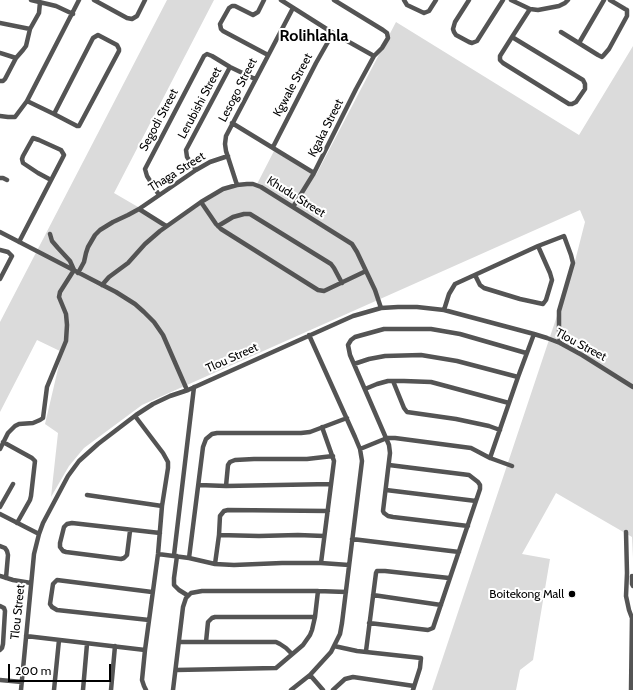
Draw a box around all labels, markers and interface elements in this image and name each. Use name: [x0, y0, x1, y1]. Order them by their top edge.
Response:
district label: Rolihlahla: [280, 26, 348, 46]
street label: Kgwale Street: [270, 51, 316, 119]
street label: Lesogo Street: [216, 56, 260, 124]
street label: Lerubishi Street: [175, 65, 225, 141]
street label: Segodi Street: [137, 86, 181, 154]
street label: Kgaka Street: [305, 97, 347, 159]
street label: Thaga Street: [146, 149, 208, 195]
street label: Khudu Street: [264, 173, 328, 221]
street label: Tlou Street: [553, 326, 609, 364]
street label: Tlou Street: [204, 340, 260, 376]
street label: Tlou Street: [8, 584, 28, 640]
place label: Boitekong Mall: [489, 587, 564, 601]
marker: Boitekong Mall: [567, 589, 577, 599]
scale bar: [10, 656, 113, 682]
text: 200 m: [15, 663, 51, 678]

